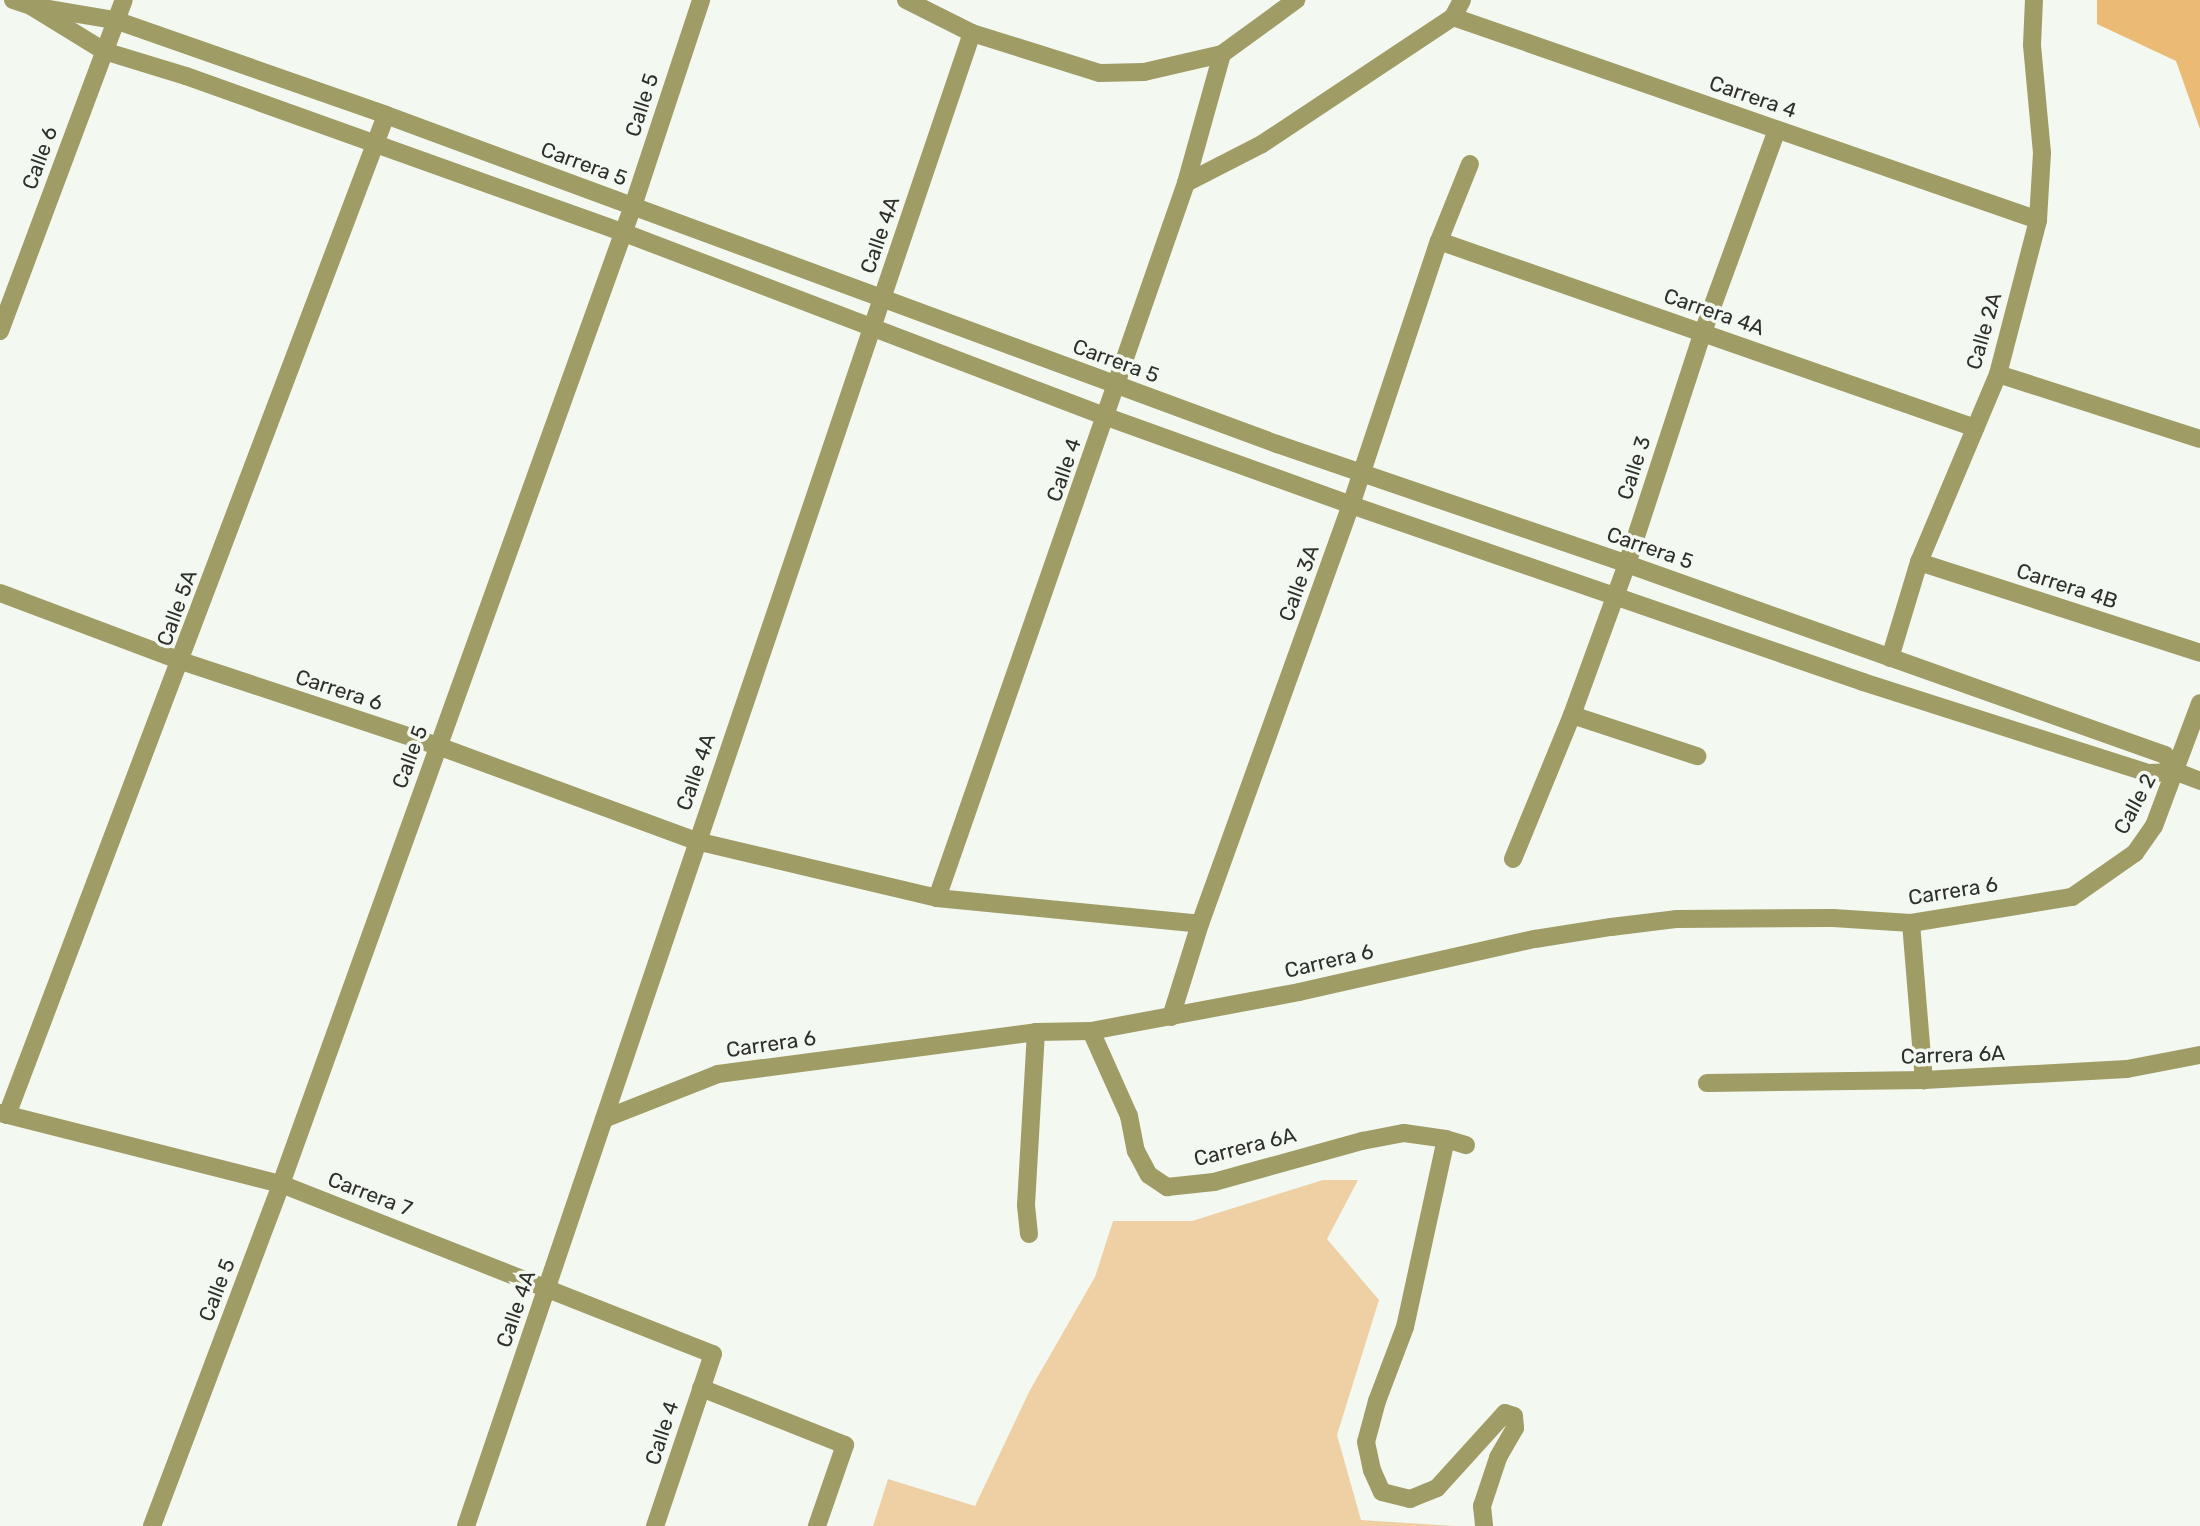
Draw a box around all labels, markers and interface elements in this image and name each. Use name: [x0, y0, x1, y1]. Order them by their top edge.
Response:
street label: Calle 5: [620, 70, 664, 140]
street label: Carrera 4: [1706, 70, 1800, 124]
street label: Calle 6: [17, 123, 63, 193]
street label: Carrera 5: [537, 137, 631, 191]
street label: Calle 4A: [855, 193, 905, 277]
street label: Carrera 4A: [1660, 283, 1768, 341]
street label: Calle 2A: [1961, 290, 2007, 372]
street label: Carrera 5: [1069, 334, 1163, 388]
street label: Calle 3: [1612, 433, 1656, 503]
street label: Calle 4: [1041, 435, 1087, 505]
street label: Carrera 5: [1603, 521, 1697, 575]
street label: Calle 3A: [1274, 541, 1324, 625]
street label: Carrera 4B: [2013, 558, 2121, 614]
street label: Calle 5A: [152, 566, 202, 650]
street label: Carrera 6: [292, 664, 386, 716]
street label: Calle 5: [387, 722, 433, 792]
street label: Calle 4A: [671, 730, 721, 814]
street label: Calle 2: [2109, 769, 2161, 839]
street label: Carrera 6: [1906, 871, 2000, 911]
street label: Carrera 6: [1282, 939, 1376, 983]
street label: Carrera 6: [725, 1025, 817, 1063]
street label: Carrera 6A: [1900, 1041, 2006, 1069]
street label: Carrera 6A: [1191, 1122, 1299, 1172]
street label: Carrera 7: [324, 1166, 416, 1222]
street label: Calle 5: [194, 1255, 240, 1325]
street label: Calle 4A: [491, 1267, 541, 1351]
street label: Calle 4: [640, 1398, 684, 1468]

